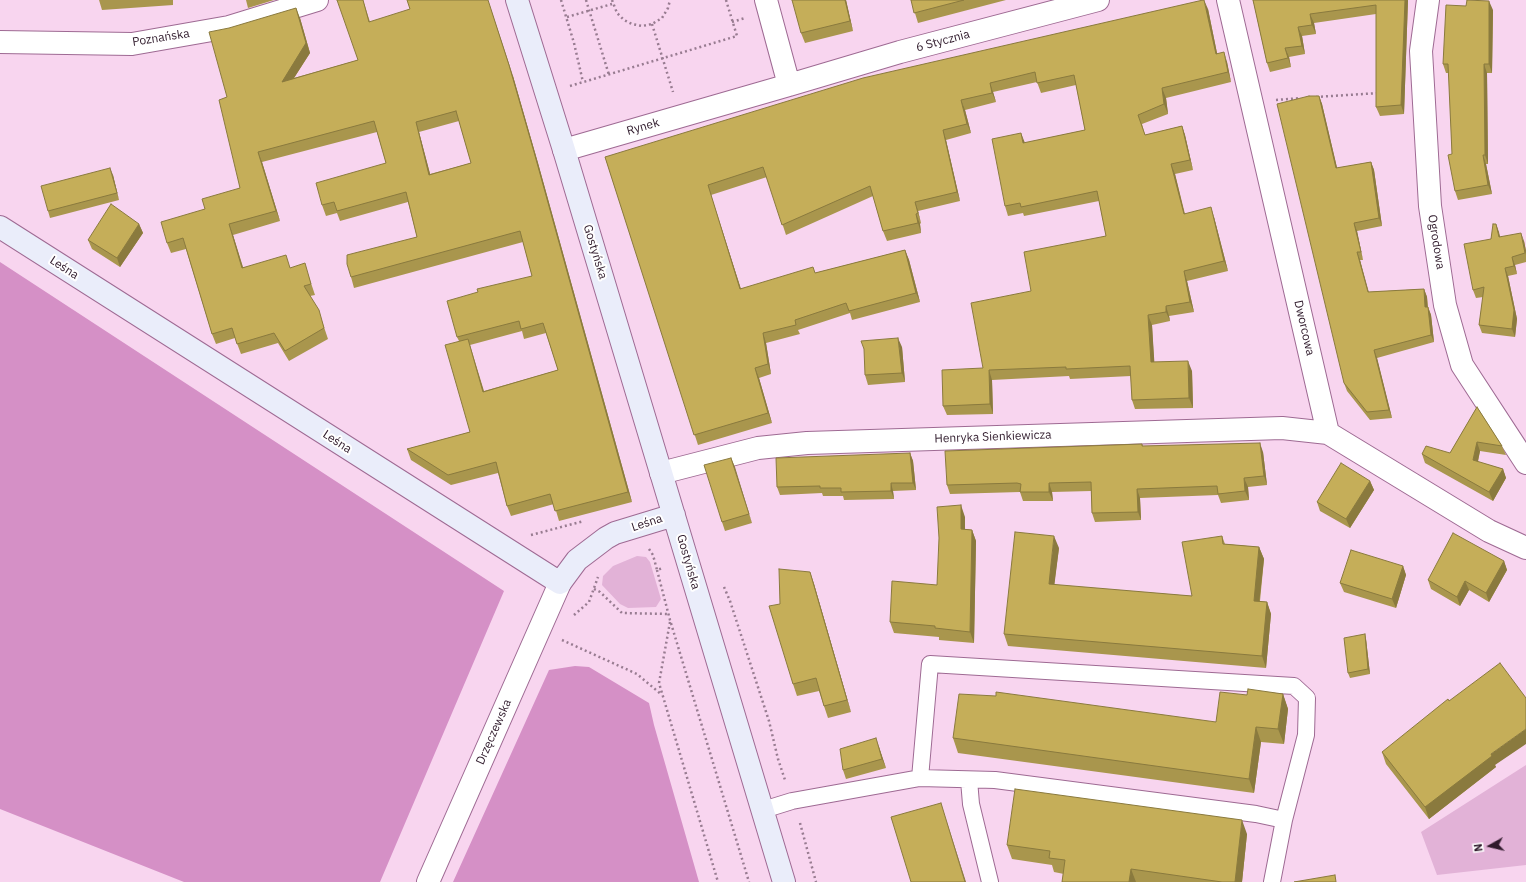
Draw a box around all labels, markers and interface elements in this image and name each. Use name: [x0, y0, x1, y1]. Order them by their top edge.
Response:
street label: Poznańska: [131, 26, 191, 50]
street label: 6 Stycznia: [915, 27, 971, 55]
street label: Rynek: [625, 115, 661, 139]
street label: Ogrodowa: [1425, 214, 1447, 270]
street label: Gostyńska: [580, 223, 610, 281]
street label: Leśna: [47, 253, 81, 283]
street label: Dworcowa: [1291, 299, 1317, 357]
street label: Leśna: [320, 427, 354, 457]
street label: Henryka Sienkiewicza: [934, 428, 1052, 446]
street label: Leśna: [630, 511, 664, 535]
street label: Gostyńska: [673, 533, 703, 591]
street label: Drzęczewska: [473, 697, 515, 767]
north arrow: [1470, 826, 1510, 866]
text: N: [1471, 843, 1486, 853]

